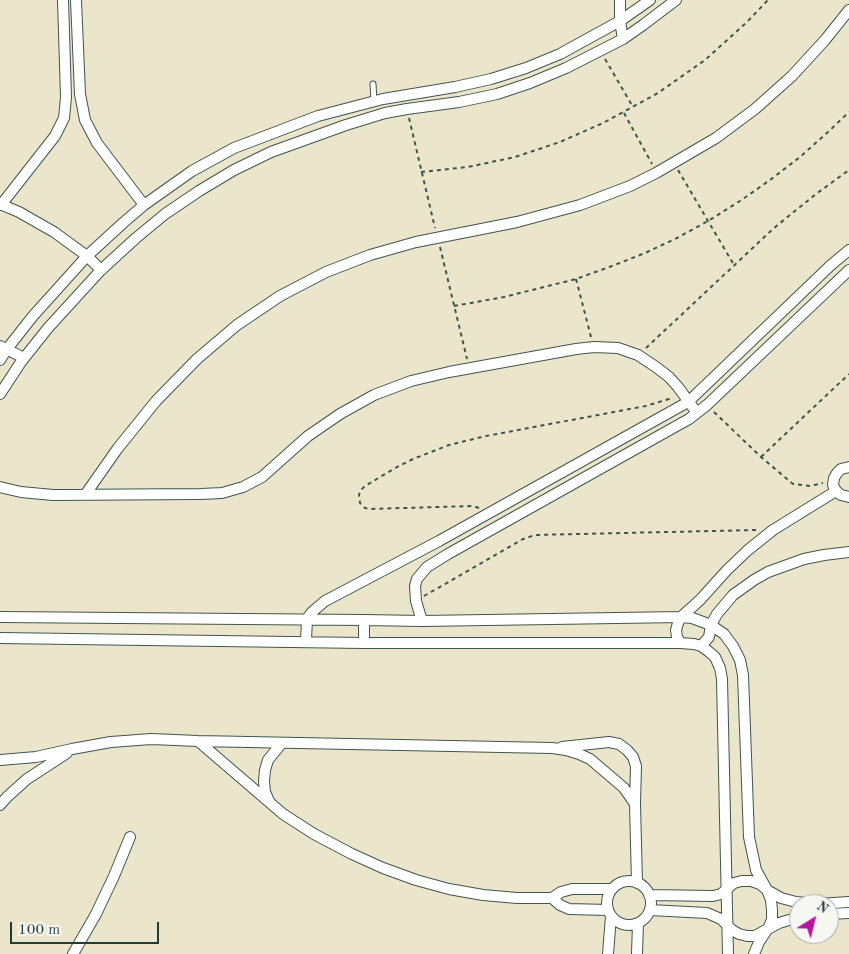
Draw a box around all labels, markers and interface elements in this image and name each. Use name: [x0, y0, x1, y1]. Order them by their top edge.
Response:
north arrow: [789, 894, 839, 944]
text: N: [814, 899, 831, 916]
scale bar: [12, 912, 161, 944]
text: 100 m: [18, 923, 60, 938]

